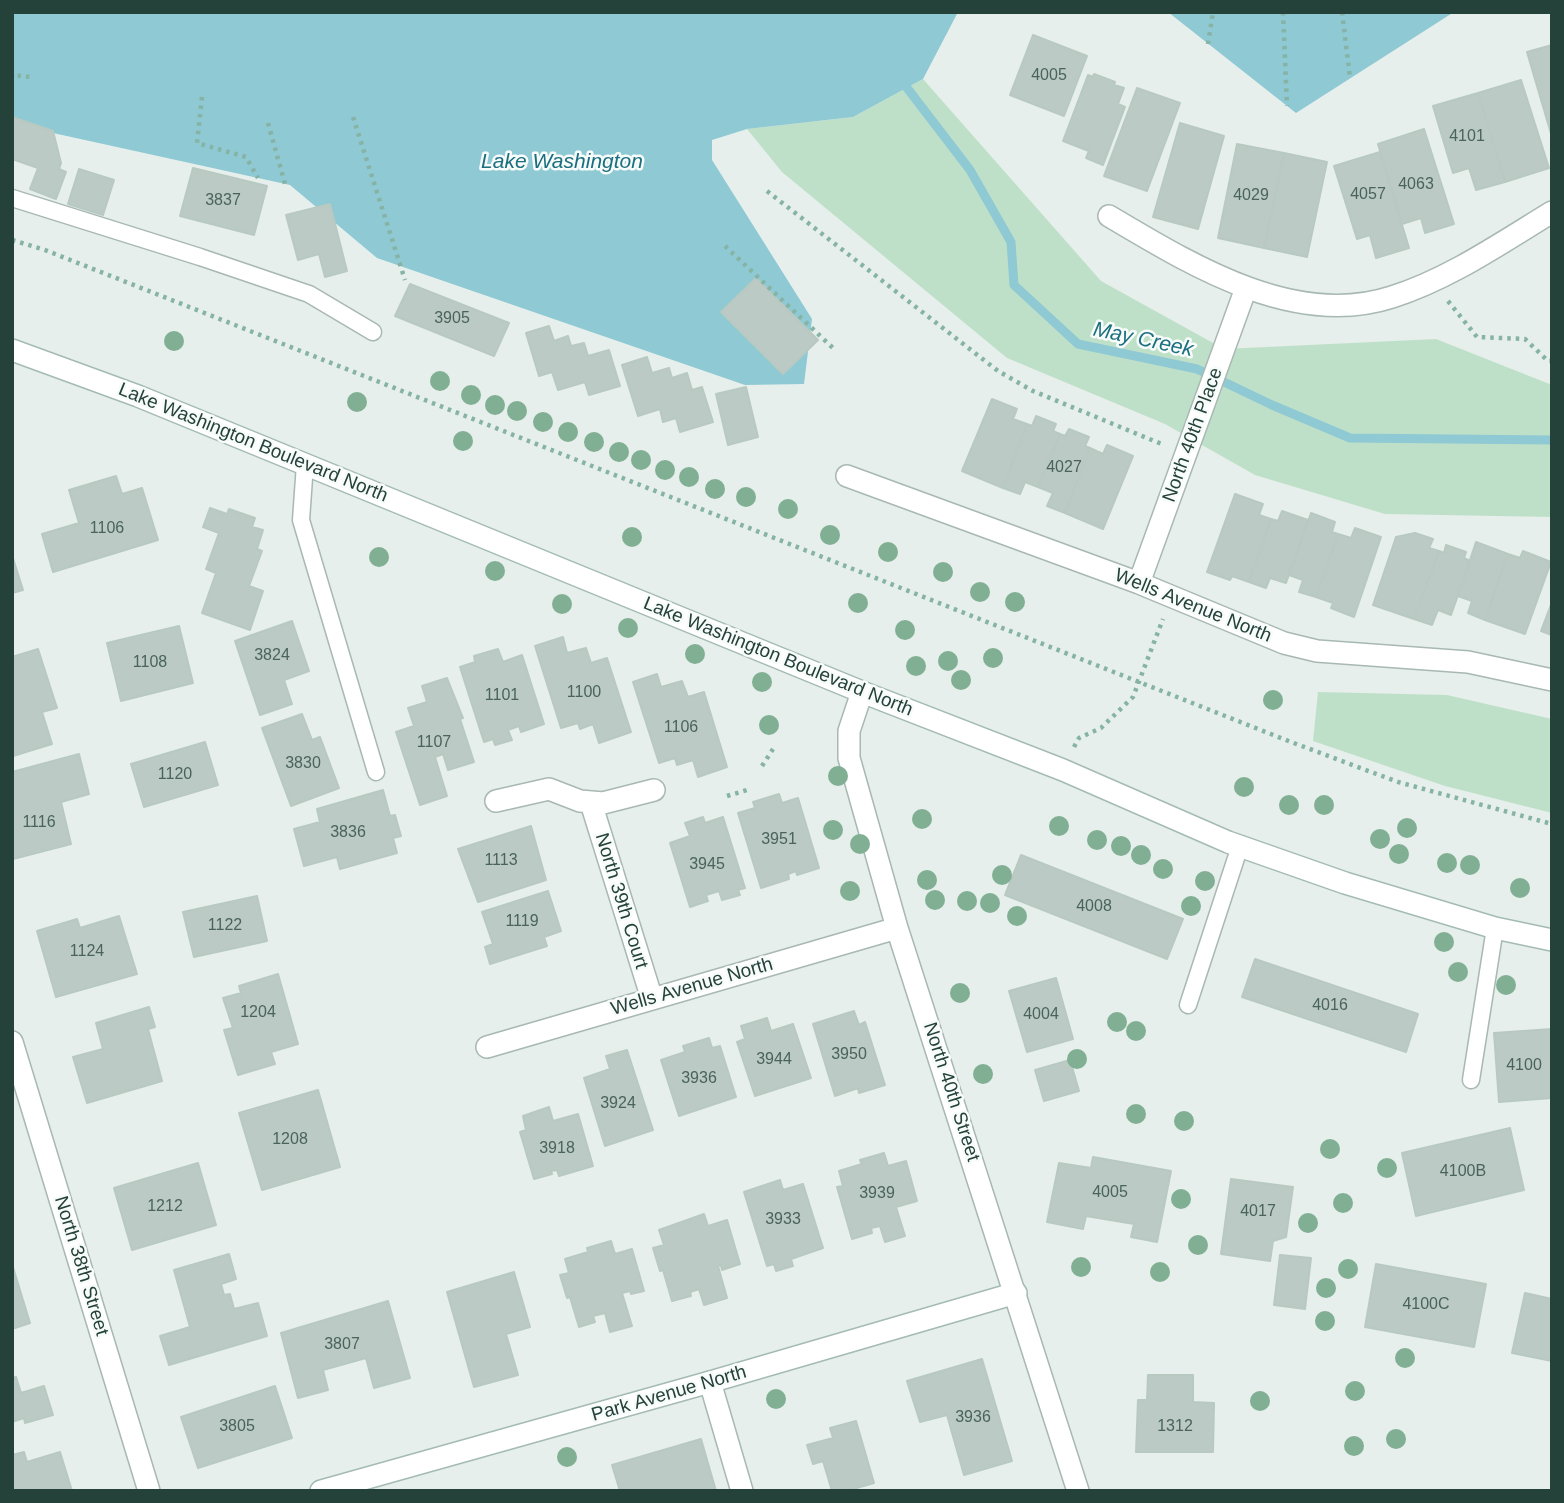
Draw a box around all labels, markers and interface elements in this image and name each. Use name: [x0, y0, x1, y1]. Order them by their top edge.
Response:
house number: 4005: [1031, 66, 1067, 86]
house number: 4101: [1449, 127, 1485, 147]
water label: Lake Washington: [481, 149, 643, 175]
house number: 4063: [1398, 175, 1434, 195]
house number: 4057: [1350, 185, 1386, 205]
house number: 4029: [1233, 186, 1269, 206]
house number: 3837: [205, 191, 241, 211]
house number: 3905: [434, 309, 470, 329]
water label: May Creek: [1091, 317, 1195, 363]
street label: North 40th Place: [1158, 365, 1228, 505]
street label: Lake Washington Boulevard North: [115, 378, 391, 508]
house number: 4027: [1046, 458, 1082, 478]
house number: 1106: [90, 519, 124, 539]
street label: Wells Avenue North: [1111, 564, 1275, 648]
street label: Lake Washington Boulevard North: [640, 592, 916, 722]
house number: 3824: [254, 646, 290, 666]
house number: 1108: [133, 653, 167, 673]
house number: 1100: [567, 683, 601, 703]
house number: 1101: [485, 686, 519, 706]
house number: 1106: [664, 718, 698, 738]
house number: 1107: [417, 733, 451, 753]
house number: 3830: [285, 754, 321, 774]
house number: 1120: [158, 765, 192, 785]
house number: 1116: [22, 813, 56, 833]
house number: 3836: [330, 823, 366, 843]
house number: 3951: [761, 830, 797, 850]
street label: North 39th Court: [590, 831, 652, 971]
house number: 1113: [484, 851, 518, 871]
house number: 3945: [689, 855, 725, 875]
house number: 4008: [1076, 897, 1112, 917]
house number: 1119: [505, 912, 539, 932]
house number: 1122: [208, 916, 242, 936]
house number: 1124: [70, 942, 104, 962]
street label: Wells Avenue North: [608, 953, 776, 1021]
house number: 4016: [1312, 996, 1348, 1016]
house number: 1204: [240, 1003, 276, 1023]
house number: 4004: [1023, 1005, 1059, 1025]
street label: North 40th Street: [918, 1020, 984, 1164]
house number: 3950: [831, 1045, 867, 1065]
house number: 3944: [756, 1050, 792, 1070]
house number: 4100: [1506, 1056, 1542, 1076]
house number: 3936: [681, 1069, 717, 1089]
house number: 3924: [600, 1094, 636, 1114]
house number: 1208: [272, 1130, 308, 1150]
house number: 3918: [539, 1139, 575, 1159]
house number: 4100B: [1440, 1162, 1486, 1182]
house number: 4005: [1092, 1183, 1128, 1203]
house number: 3939: [859, 1184, 895, 1204]
street label: North 38th Street: [49, 1193, 113, 1339]
house number: 1212: [147, 1197, 183, 1217]
house number: 4017: [1240, 1202, 1276, 1222]
house number: 3933: [765, 1210, 801, 1230]
house number: 4100C: [1402, 1295, 1450, 1315]
house number: 3807: [324, 1335, 360, 1355]
street label: Park Avenue North: [589, 1361, 749, 1427]
house number: 3936: [955, 1408, 991, 1428]
house number: 3805: [219, 1417, 255, 1437]
house number: 1312: [1157, 1417, 1193, 1437]

